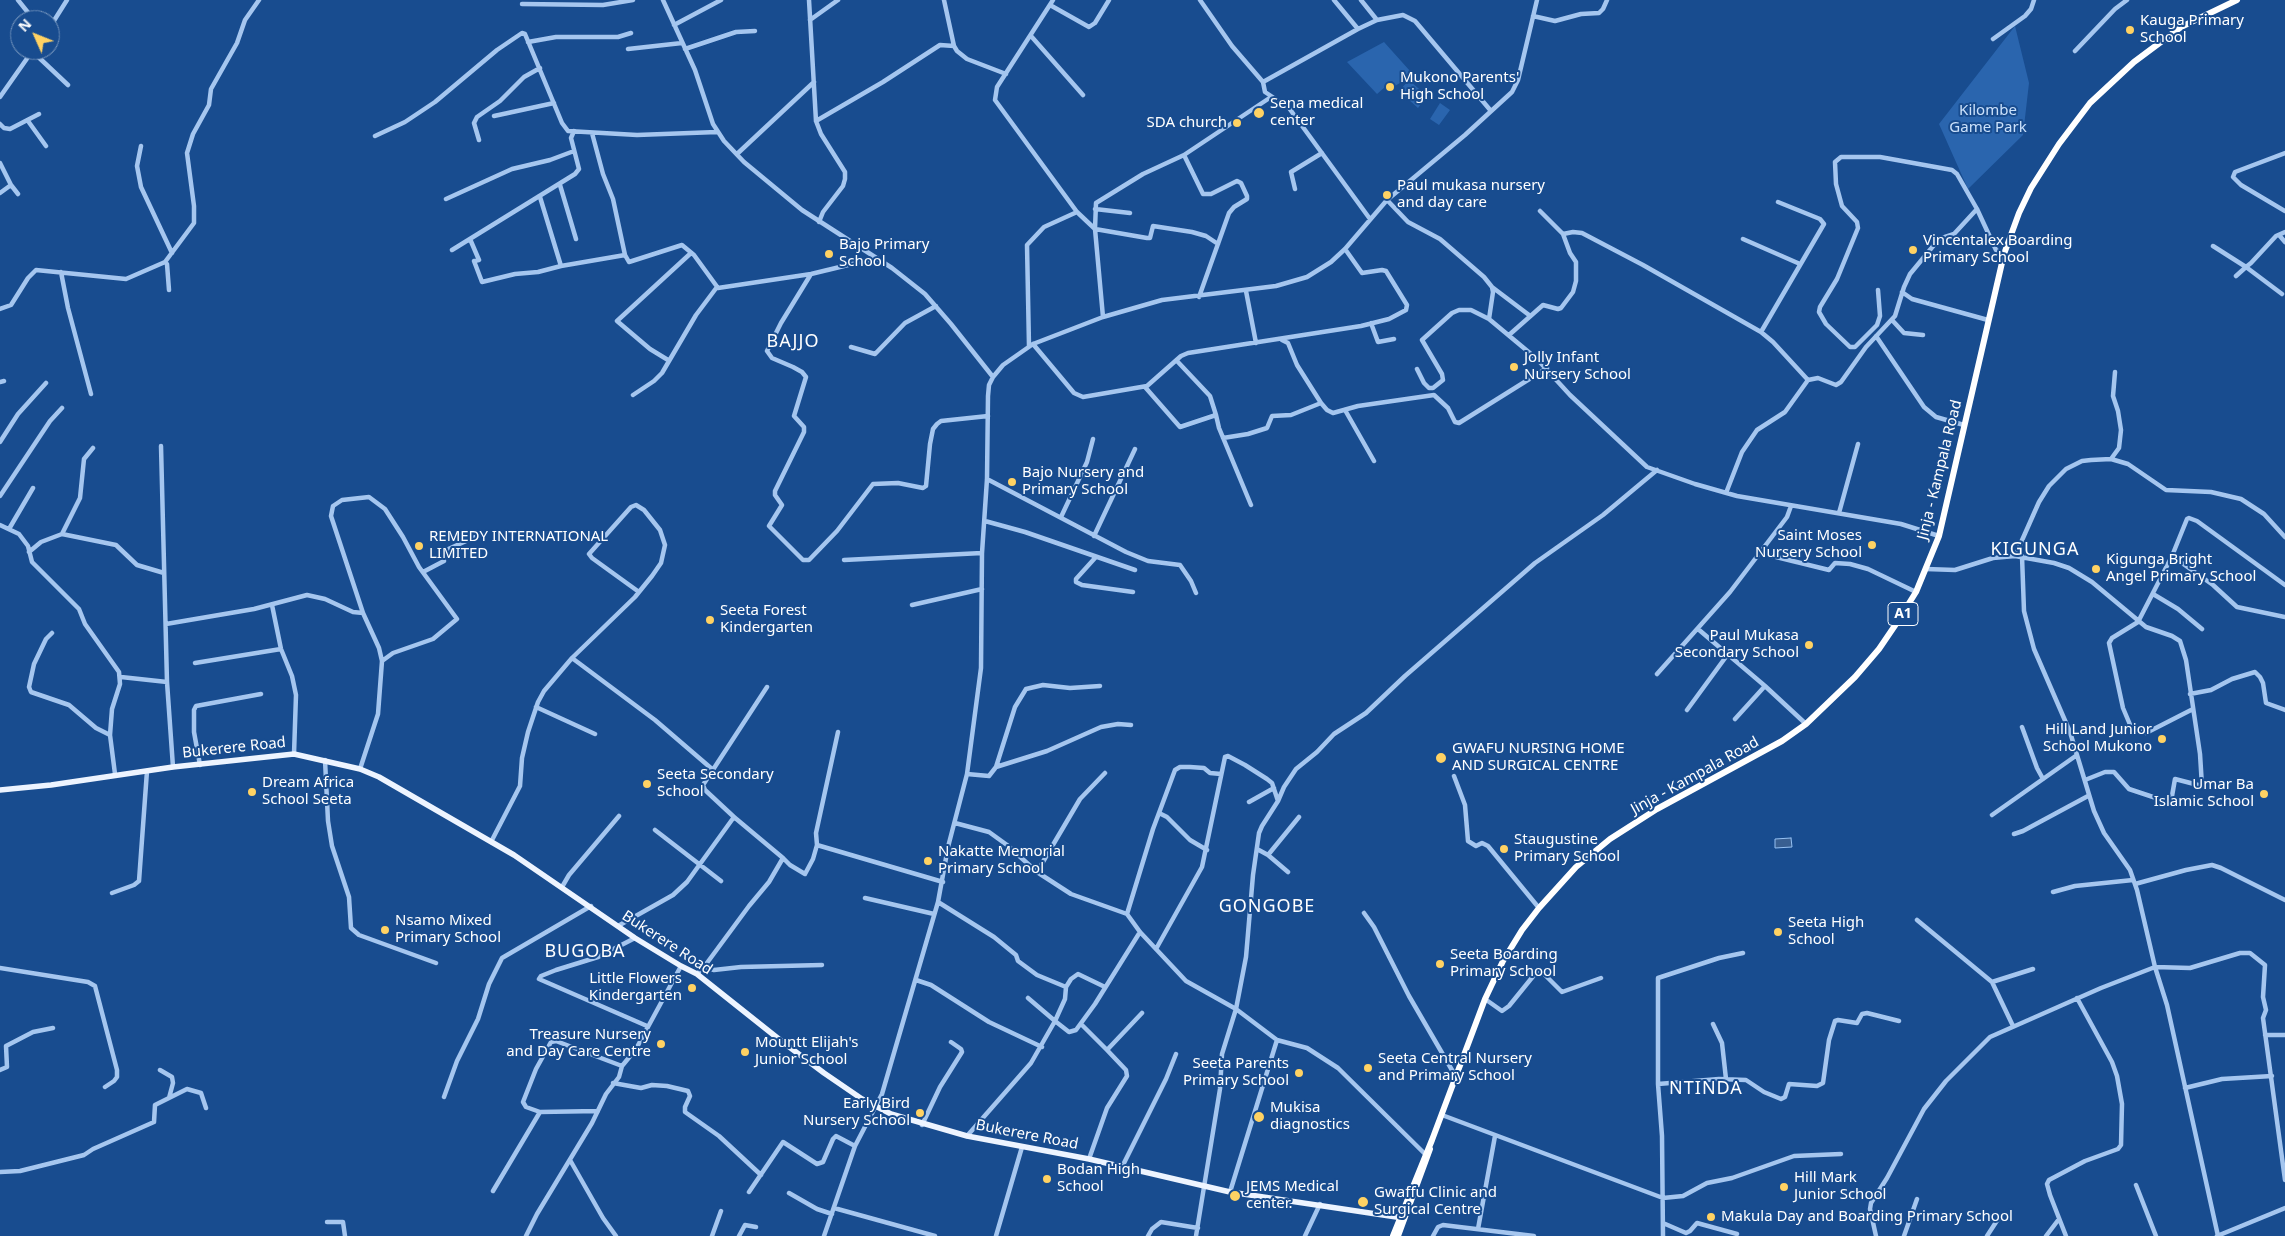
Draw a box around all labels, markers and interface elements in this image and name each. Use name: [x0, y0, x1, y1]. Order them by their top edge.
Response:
north arrow: [10, 10, 60, 60]
place label: Kauga Primary School: [2140, 12, 2244, 47]
text: N: [14, 14, 35, 36]
marker: Kauga Primary School: [2124, 24, 2136, 36]
place label: Mukono Parents' High School: [1400, 69, 1519, 104]
marker: Mukono Parents' High School: [1384, 81, 1396, 93]
place label: Sena medical center: [1270, 95, 1363, 130]
park label: Kilombe Game Park: [1949, 102, 2027, 137]
marker: Sena medical center: [1252, 106, 1266, 120]
place label: SDA church: [1147, 114, 1227, 132]
marker: SDA church: [1231, 117, 1243, 129]
place label: Paul mukasa nursery and day care: [1397, 177, 1545, 212]
marker: Paul mukasa nursery and day care: [1381, 189, 1393, 201]
place label: Vincentalex Boarding Primary School: [1923, 232, 2072, 267]
place label: Bajo Primary School: [839, 236, 929, 271]
marker: Vincentalex Boarding Primary School: [1907, 244, 1919, 256]
marker: Bajo Primary School: [823, 248, 835, 260]
district label: BAJJO: [766, 331, 820, 353]
place label: Jolly Infant Nursery School: [1524, 349, 1631, 384]
marker: Jolly Infant Nursery School: [1508, 361, 1520, 373]
street label: Jinja - Kampala Road: [1914, 398, 1966, 542]
place label: Bajo Nursery and Primary School: [1022, 464, 1144, 499]
marker: Bajo Nursery and Primary School: [1006, 476, 1018, 488]
place label: Saint Moses Nursery School: [1755, 527, 1862, 562]
place label: REMEDY INTERNATIONAL LIMITED: [429, 528, 608, 563]
marker: Saint Moses Nursery School: [1866, 539, 1878, 551]
district label: KIGUNGA: [1990, 539, 2080, 561]
marker: REMEDY INTERNATIONAL LIMITED: [413, 540, 425, 552]
place label: Kigunga Bright Angel Primary School: [2106, 551, 2256, 586]
marker: Kigunga Bright Angel Primary School: [2090, 563, 2102, 575]
place label: Seeta Forest Kindergarten: [720, 602, 813, 637]
road number: A1: [1888, 602, 1918, 626]
marker: Seeta Forest Kindergarten: [704, 614, 716, 626]
place label: Paul Mukasa Secondary School: [1675, 627, 1799, 662]
marker: Paul Mukasa Secondary School: [1803, 639, 1815, 651]
place label: Hill Land Junior School Mukono: [2043, 721, 2152, 756]
street label: Jinja - Kampala Road: [1628, 733, 1762, 819]
marker: Hill Land Junior School Mukono: [2156, 733, 2168, 745]
street label: Bukerere Road: [181, 734, 287, 762]
place label: GWAFU NURSING HOME AND SURGICAL CENTRE: [1452, 740, 1625, 775]
marker: GWAFU NURSING HOME AND SURGICAL CENTRE: [1434, 751, 1448, 765]
place label: Seeta Secondary School: [657, 766, 774, 801]
place label: Dream Africa School Seeta: [262, 774, 354, 809]
place label: Umar Ba Islamic School: [2154, 776, 2254, 811]
marker: Seeta Secondary School: [641, 778, 653, 790]
marker: Dream Africa School Seeta: [246, 786, 258, 798]
marker: Umar Ba Islamic School: [2258, 788, 2270, 800]
place label: Staugustine Primary School: [1514, 831, 1620, 866]
place label: Nakatte Memorial Primary School: [938, 843, 1065, 878]
marker: Staugustine Primary School: [1498, 843, 1510, 855]
marker: Nakatte Memorial Primary School: [922, 855, 934, 867]
district label: GONGOBE: [1218, 896, 1316, 918]
street label: Bukerere Road: [618, 907, 716, 979]
place label: Nsamo Mixed Primary School: [395, 912, 501, 947]
place label: Seeta High School: [1788, 914, 1864, 949]
marker: Nsamo Mixed Primary School: [379, 924, 391, 936]
marker: Seeta High School: [1772, 926, 1784, 938]
district label: BUGOBA: [544, 941, 626, 963]
place label: Seeta Boarding Primary School: [1450, 946, 1558, 981]
marker: Seeta Boarding Primary School: [1434, 958, 1446, 970]
place label: Little Flowers Kindergarten: [589, 970, 682, 1005]
marker: Little Flowers Kindergarten: [686, 982, 698, 994]
place label: Treasure Nursery and Day Care Centre: [506, 1026, 651, 1061]
place label: Mountt Elijah's Junior School: [755, 1034, 859, 1069]
marker: Treasure Nursery and Day Care Centre: [655, 1038, 667, 1050]
marker: Mountt Elijah's Junior School: [739, 1046, 751, 1058]
place label: Seeta Central Nursery and Primary School: [1378, 1050, 1532, 1085]
place label: Seeta Parents Primary School: [1183, 1055, 1289, 1090]
marker: Seeta Central Nursery and Primary School: [1362, 1062, 1374, 1074]
marker: Seeta Parents Primary School: [1293, 1067, 1305, 1079]
district label: NTINDA: [1668, 1078, 1744, 1100]
place label: Early Bird Nursery School: [803, 1095, 910, 1130]
place label: Mukisa diagnostics: [1270, 1099, 1350, 1134]
marker: Early Bird Nursery School: [914, 1107, 926, 1119]
marker: Mukisa diagnostics: [1252, 1110, 1266, 1124]
street label: Bukerere Road: [974, 1116, 1080, 1154]
place label: Bodan High School: [1057, 1161, 1140, 1196]
place label: Hill Mark Junior School: [1794, 1169, 1886, 1204]
marker: Bodan High School: [1041, 1173, 1053, 1185]
place label: JEMS Medical center.: [1246, 1178, 1339, 1213]
marker: Hill Mark Junior School: [1778, 1181, 1790, 1193]
place label: Gwaffu Clinic and Surgical Centre: [1374, 1184, 1497, 1219]
marker: JEMS Medical center.: [1228, 1189, 1242, 1203]
marker: Gwaffu Clinic and Surgical Centre: [1356, 1195, 1370, 1209]
place label: Makula Day and Boarding Primary School: [1721, 1208, 2013, 1226]
marker: Makula Day and Boarding Primary School: [1705, 1211, 1717, 1223]

